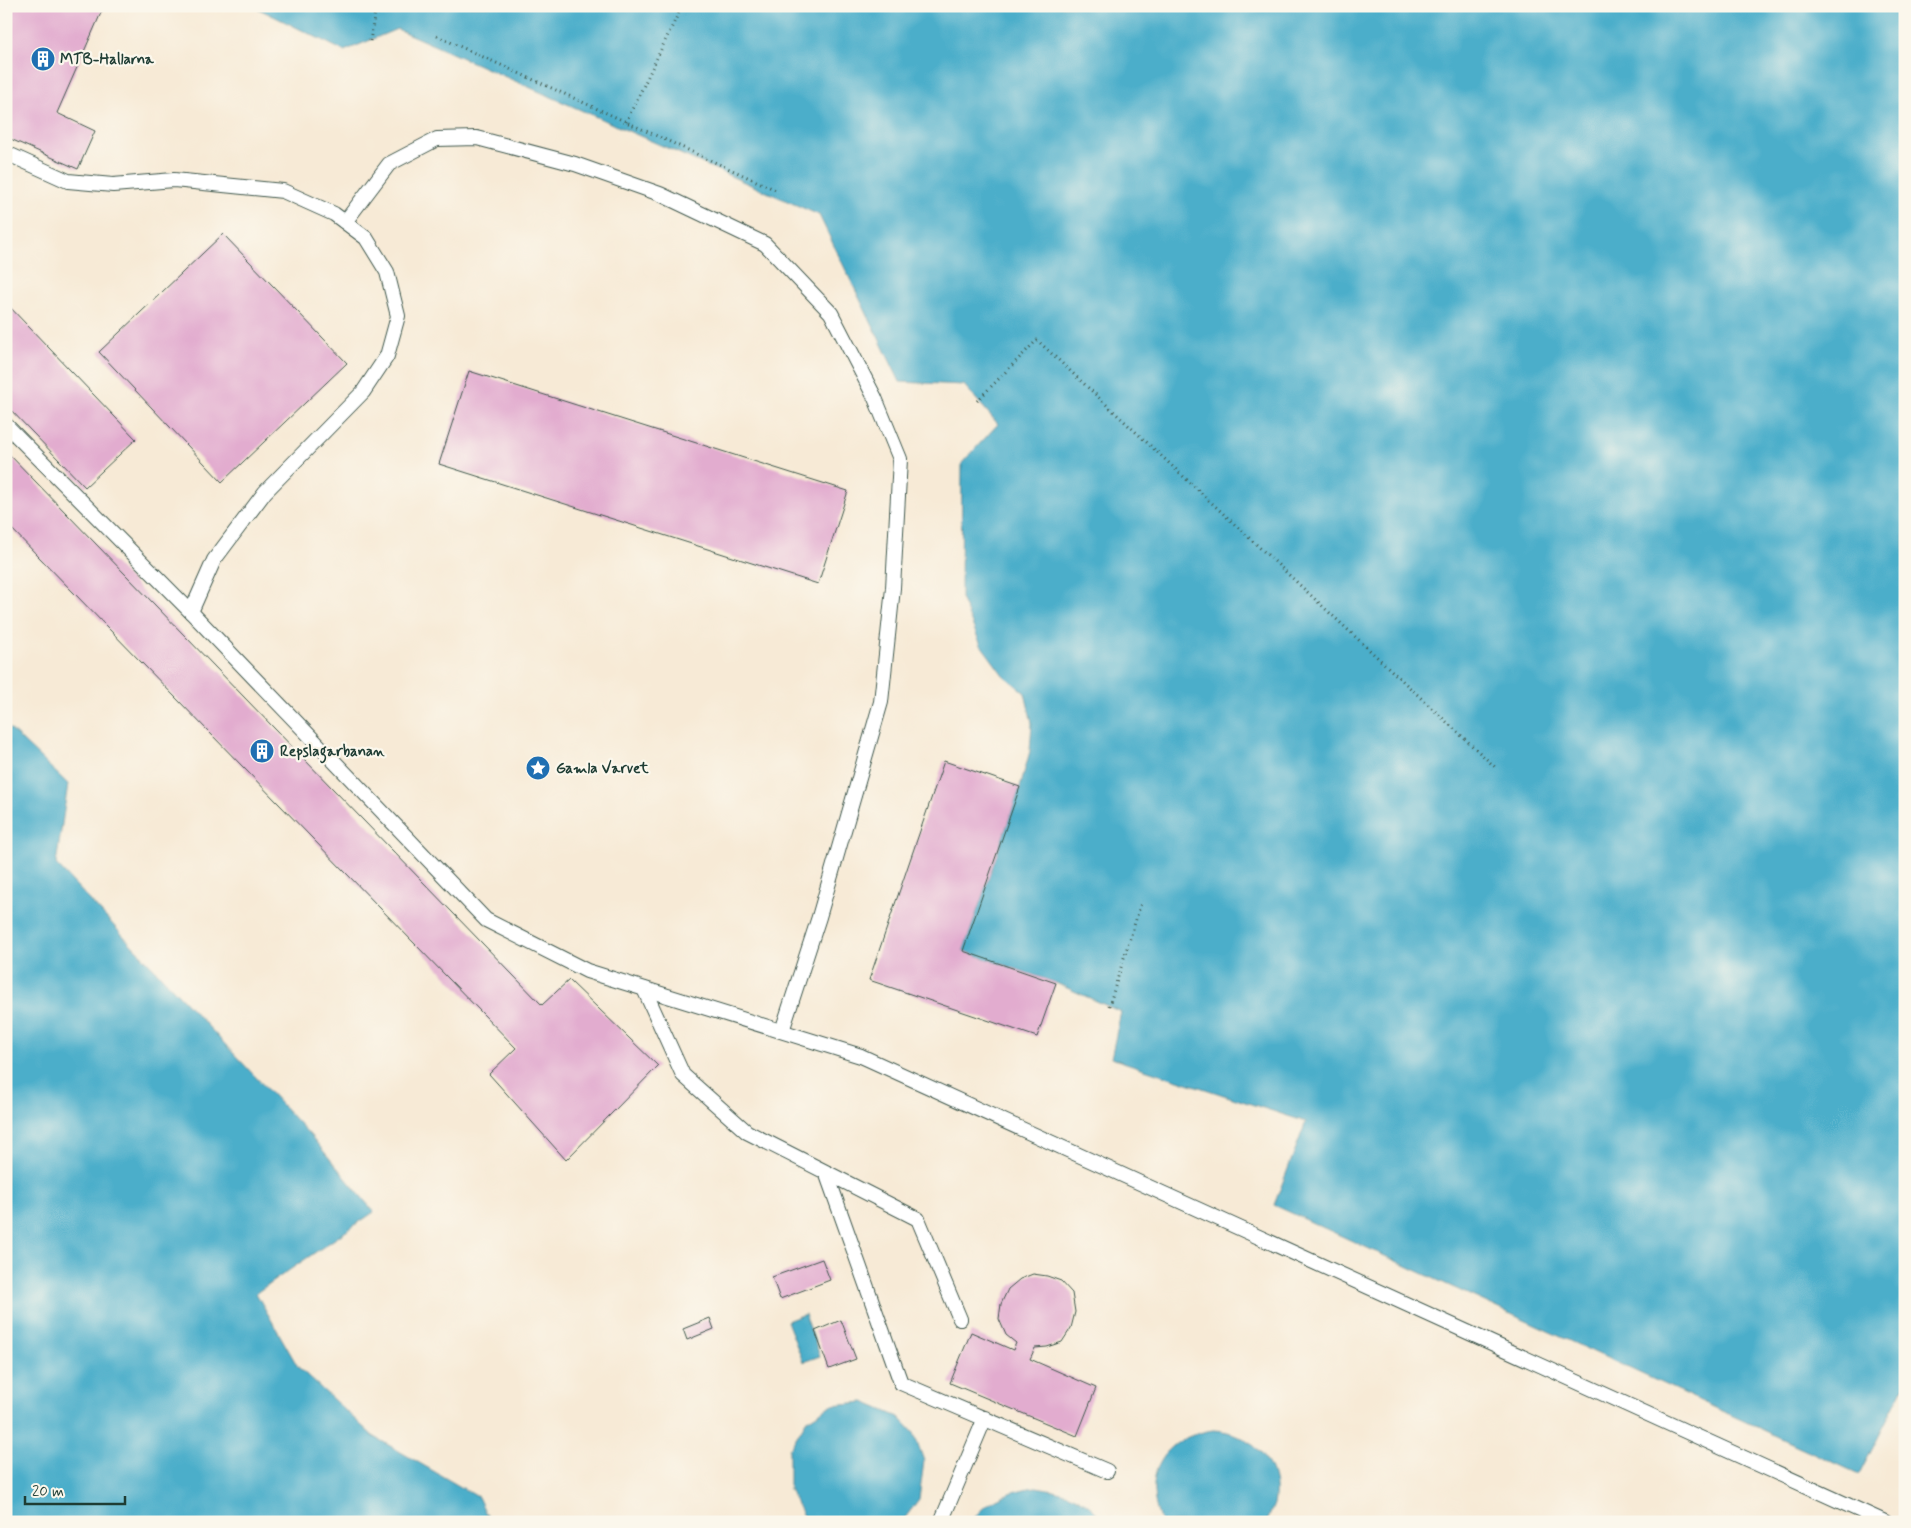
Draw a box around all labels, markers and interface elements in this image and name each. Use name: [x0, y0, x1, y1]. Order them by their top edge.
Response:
building icon: MTB-Hallarna: [30, 46, 56, 72]
place label: MTB-Hallarna: [60, 50, 155, 70]
building icon: Repslagarbanan: [249, 738, 275, 764]
place label: Repslagarbanan: [280, 742, 385, 764]
place icon: Gamla Varvet: [525, 755, 551, 781]
place label: Gamla Varvet: [556, 759, 650, 779]
scale bar: [25, 1473, 125, 1505]
text: 20 m: [32, 1482, 64, 1502]

